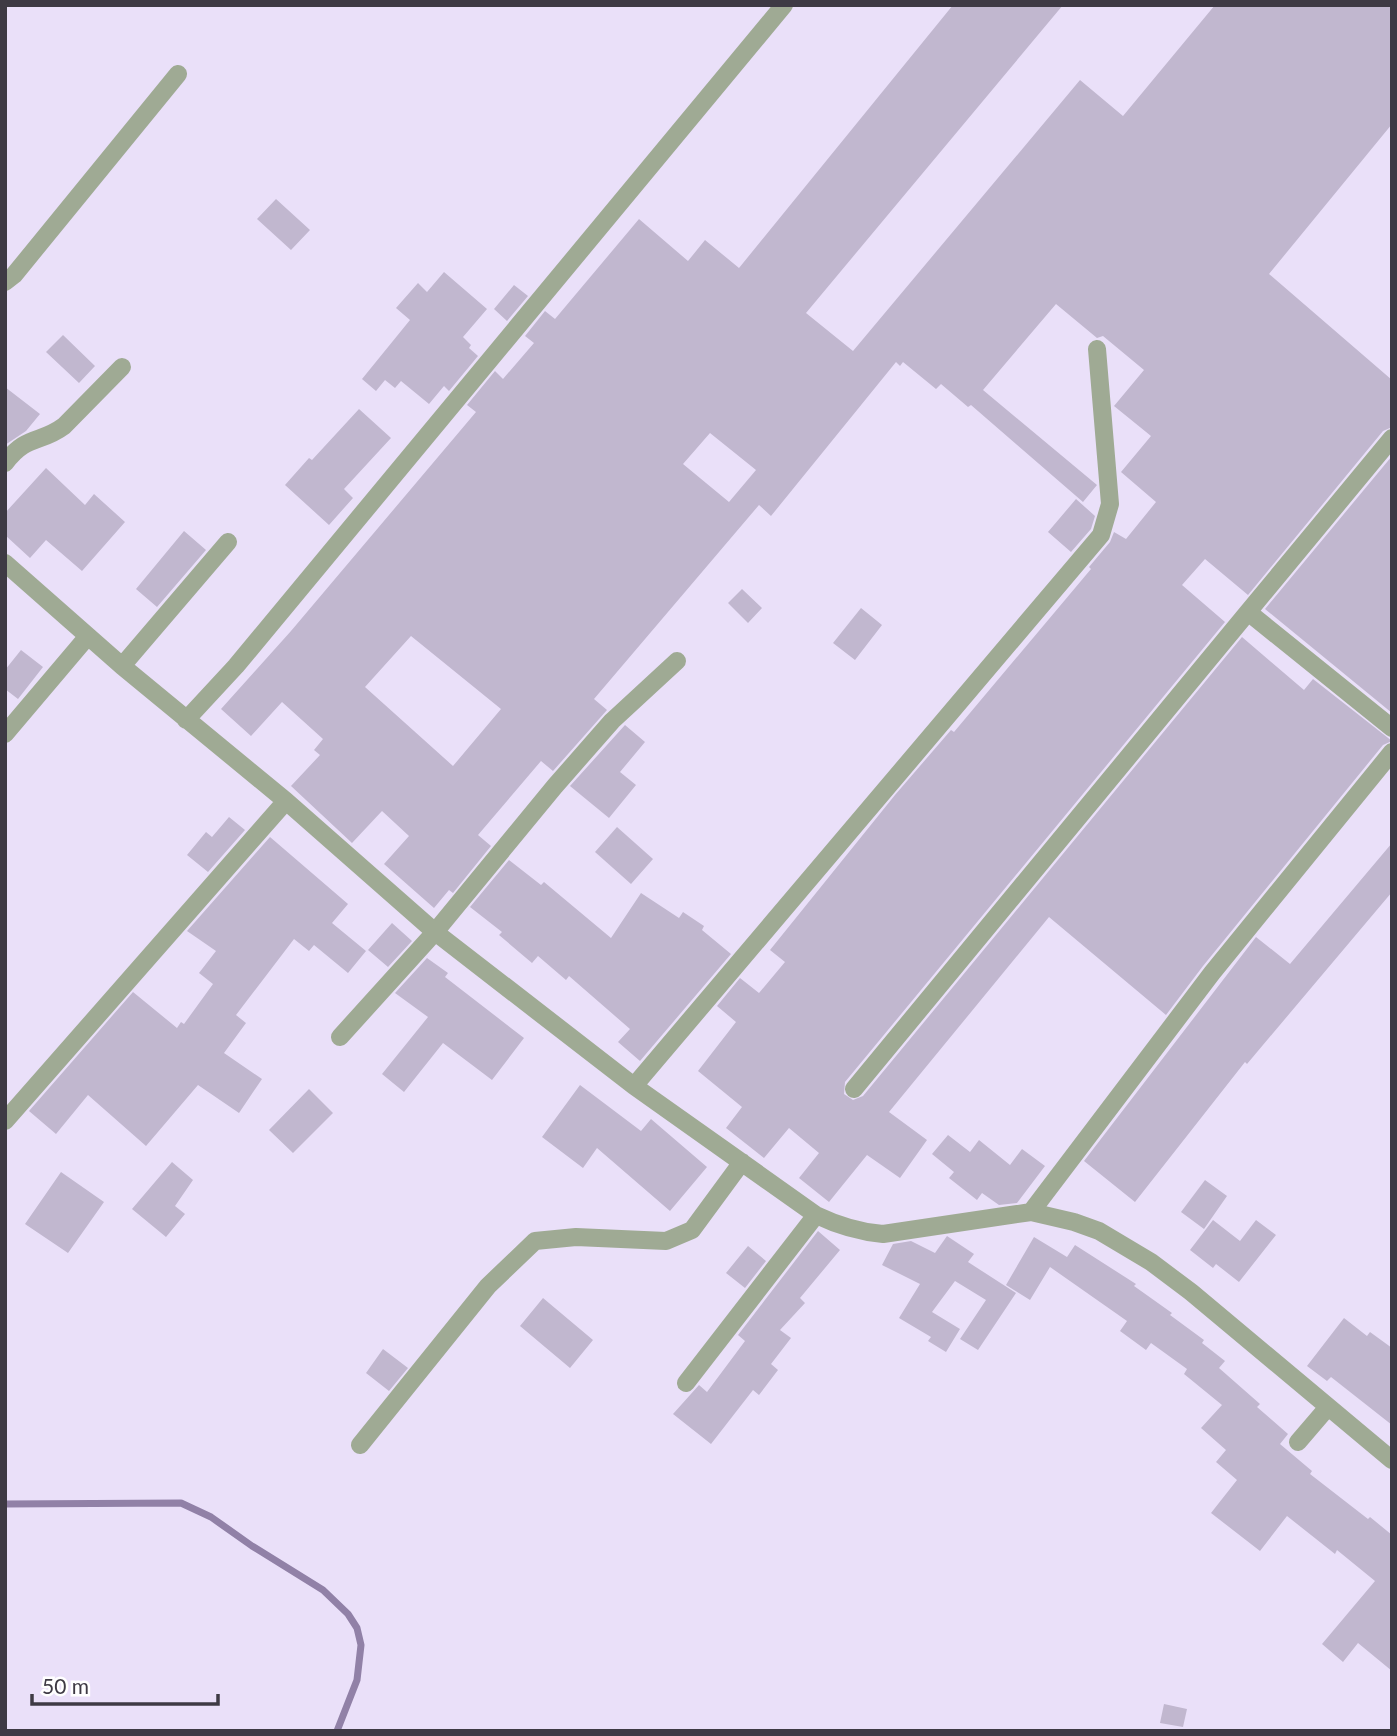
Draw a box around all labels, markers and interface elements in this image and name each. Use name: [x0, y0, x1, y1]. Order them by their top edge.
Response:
scale bar: [32, 1662, 217, 1706]
text: 50 m: [42, 1673, 89, 1698]

